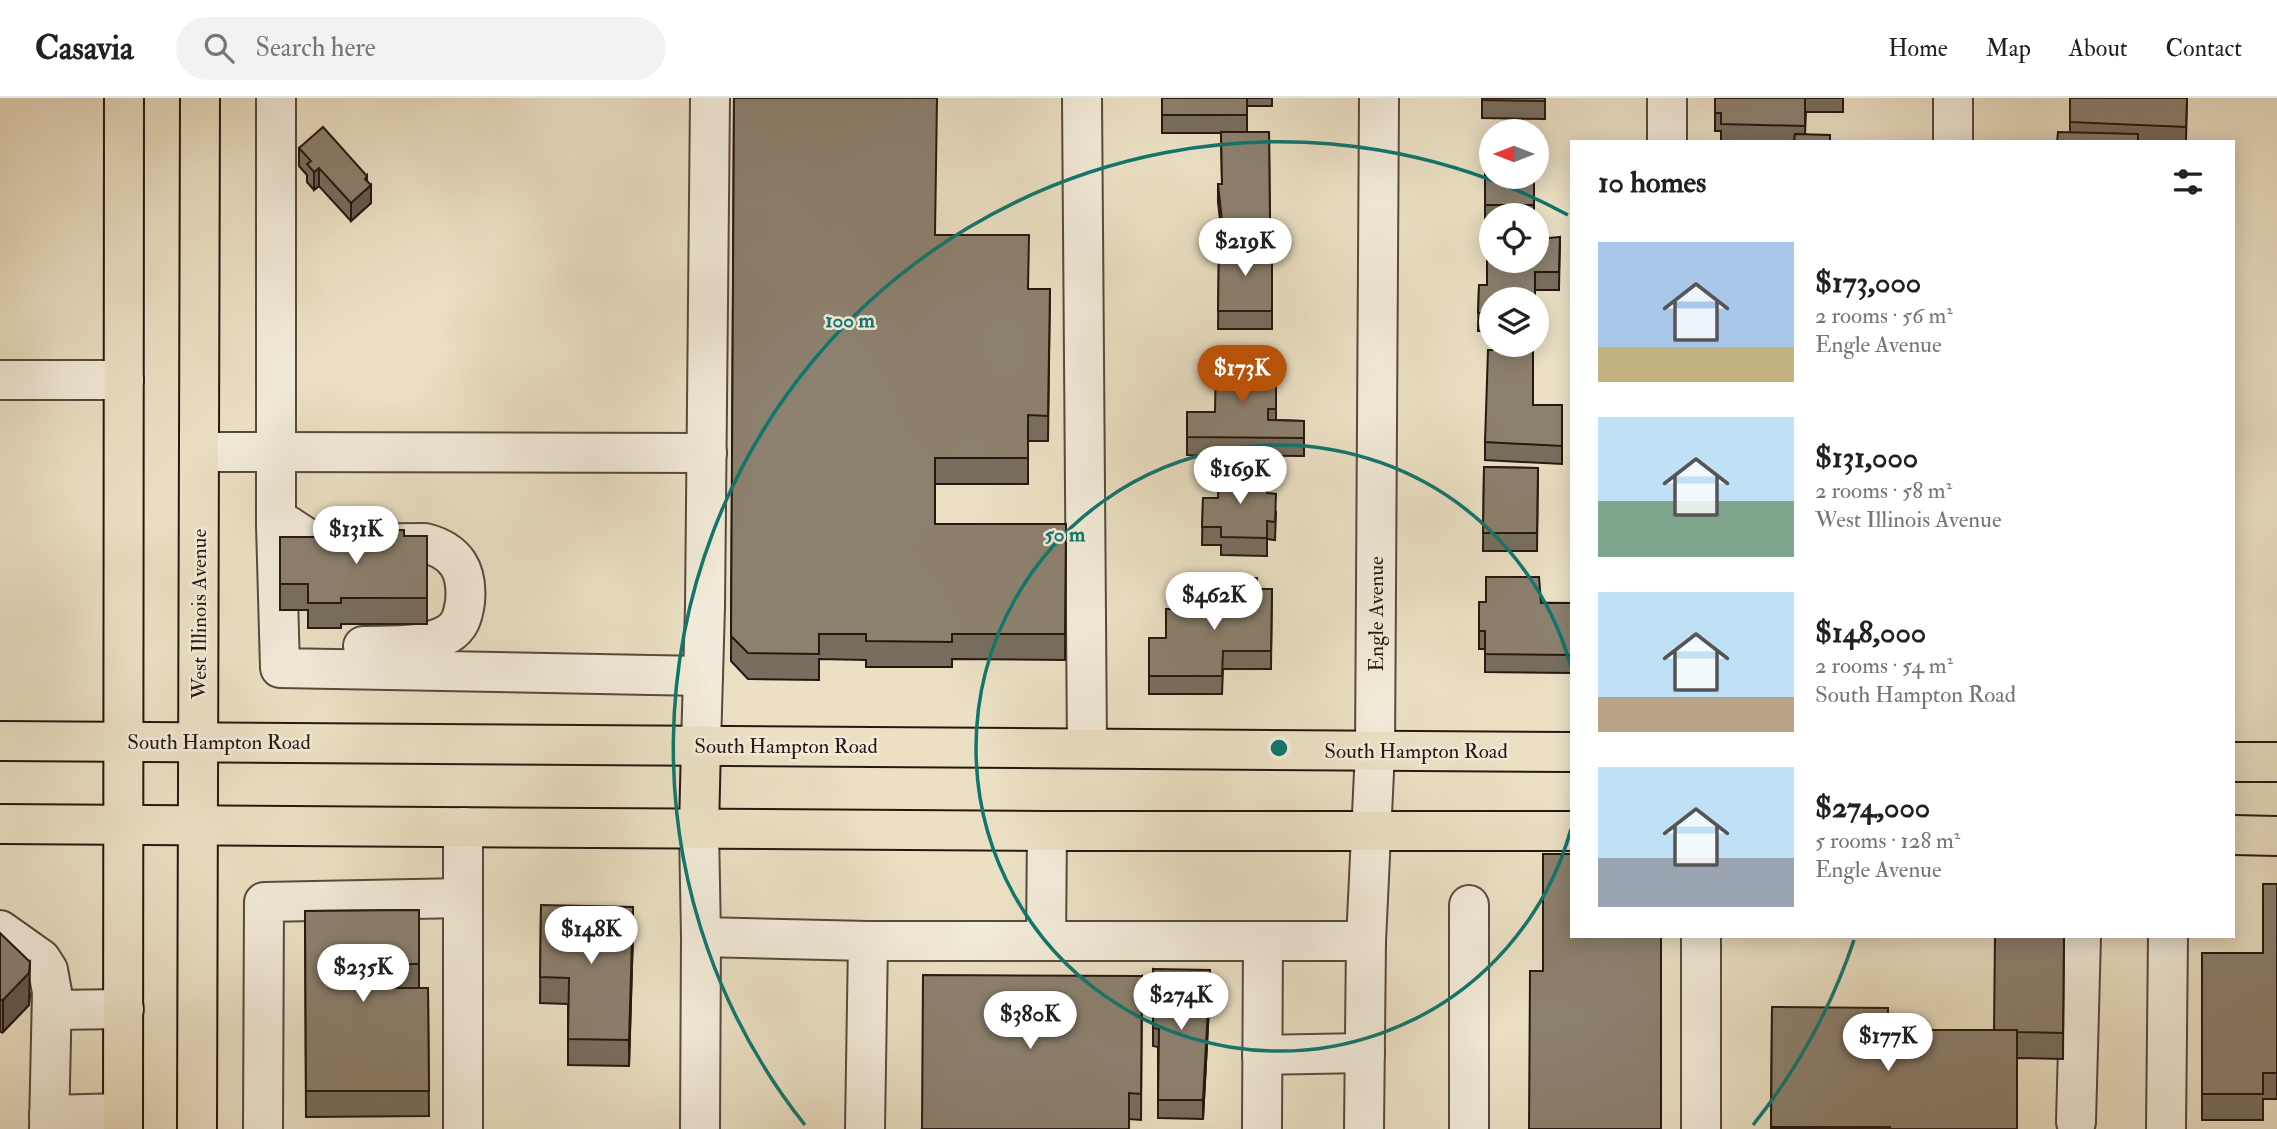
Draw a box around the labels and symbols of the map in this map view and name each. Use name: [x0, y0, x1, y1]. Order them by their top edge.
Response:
north arrow: [1479, 119, 1549, 189]
pin: $219K: [1196, 218, 1294, 278]
text: 100 m: [825, 307, 876, 334]
pin: $173K: [1193, 345, 1291, 405]
pin: $169K: [1191, 446, 1289, 506]
pin: $131K: [307, 506, 405, 566]
text: 50 m: [1045, 521, 1086, 548]
street label: West Illinois Avenue: [186, 529, 213, 700]
street label: Engle Avenue: [1363, 556, 1390, 672]
pin: $462K: [1165, 573, 1263, 632]
street label: South Hampton Road: [127, 729, 311, 756]
street label: South Hampton Road: [694, 733, 878, 760]
centre of rings: [1267, 736, 1291, 760]
street label: South Hampton Road: [1324, 738, 1508, 765]
pin: $148K: [542, 906, 640, 966]
pin: $235K: [314, 944, 412, 1004]
pin: $274K: [1132, 972, 1230, 1032]
pin: $380K: [981, 992, 1079, 1051]
pin: $177K: [1839, 1014, 1937, 1073]

